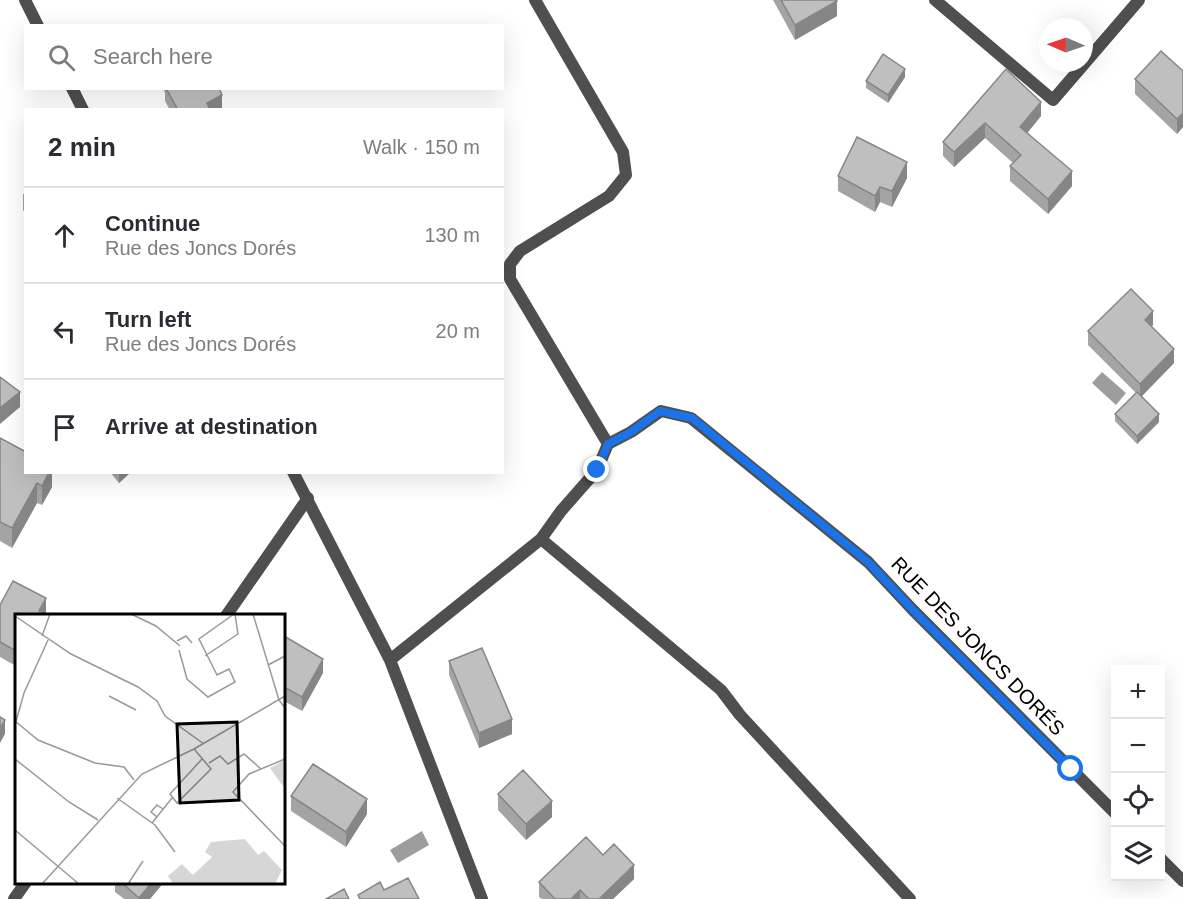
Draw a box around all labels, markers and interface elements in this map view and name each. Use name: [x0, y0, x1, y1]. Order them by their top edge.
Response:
north arrow: [1039, 18, 1093, 72]
search box: [24, 24, 504, 90]
icon: search: [45, 41, 78, 74]
text: Search here: [93, 44, 213, 69]
text: 2 min: [48, 132, 116, 162]
text: Walk · 150 m: [363, 136, 480, 158]
text: Continue: [105, 211, 200, 236]
icon: ahead: [48, 219, 81, 252]
text: 130 m: [424, 224, 480, 246]
text: Rue des Joncs Dorés: [105, 237, 296, 259]
text: Turn left: [105, 307, 191, 332]
icon: left: [48, 315, 81, 348]
text: 20 m: [436, 320, 480, 342]
text: Rue des Joncs Dorés: [105, 333, 296, 355]
icon: arrive: [48, 411, 81, 444]
text: Arrive at destination: [105, 414, 318, 439]
route end: [583, 456, 609, 482]
street label: RUE DES JONCS DORÉS: [887, 552, 1069, 740]
inset map: [15, 614, 285, 884]
map controls: [1111, 665, 1165, 881]
button: +: [1111, 665, 1165, 719]
button: −: [1111, 719, 1165, 773]
route start: [1057, 755, 1083, 781]
button: locate: [1111, 773, 1165, 827]
button: layers: [1111, 827, 1165, 881]

